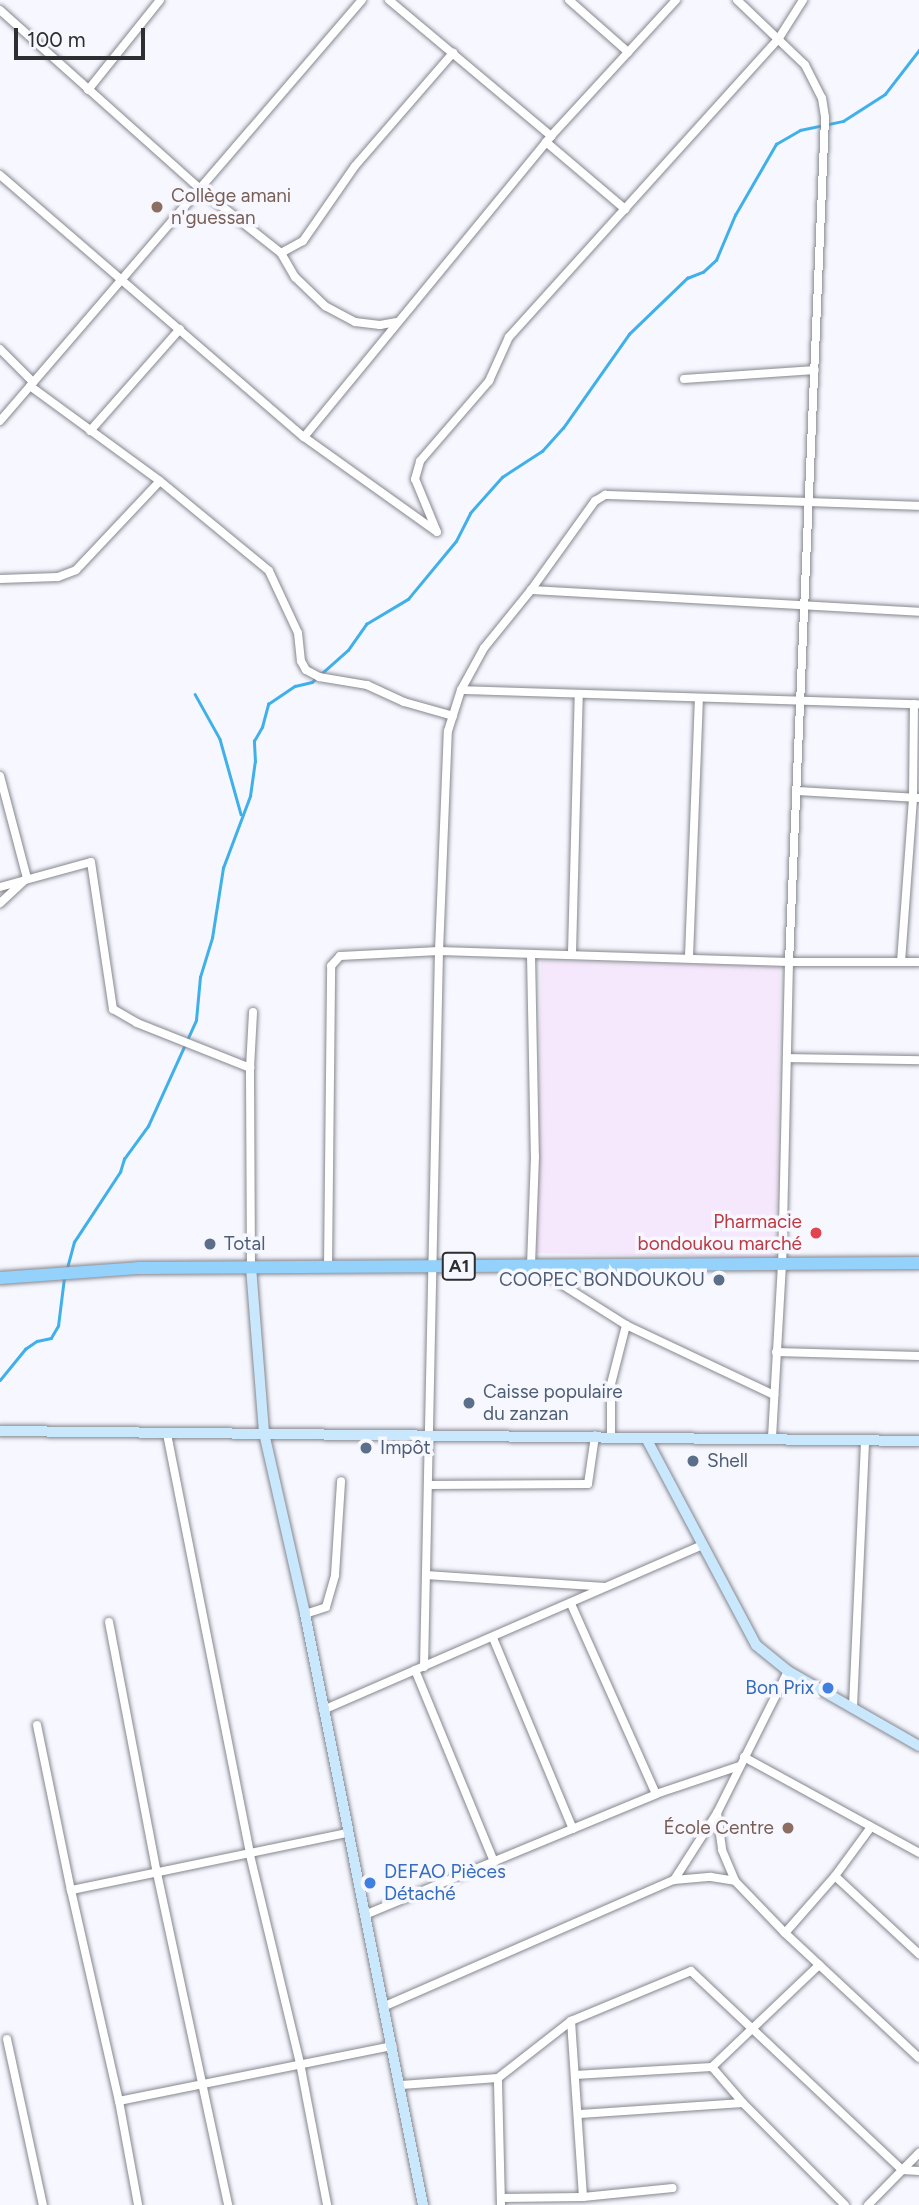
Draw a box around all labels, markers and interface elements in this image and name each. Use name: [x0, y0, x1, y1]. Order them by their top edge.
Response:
scale bar: [18, 14, 149, 58]
text: 100 m: [27, 27, 86, 52]
place label: Collège amani n'guessan: [171, 185, 291, 229]
marker: Collège amani n'guessan: [149, 199, 165, 215]
place label: Pharmacie bondoukou marché: [638, 1211, 802, 1255]
marker: Pharmacie bondoukou marché: [808, 1225, 824, 1241]
place label: Total: [224, 1233, 265, 1255]
marker: Total: [202, 1236, 218, 1252]
road number: A1: [442, 1252, 476, 1280]
place label: COOPEC BONDOUKOU: [499, 1269, 705, 1291]
marker: COOPEC BONDOUKOU: [711, 1272, 727, 1288]
place label: Caisse populaire du zanzan: [483, 1381, 623, 1425]
marker: Caisse populaire du zanzan: [461, 1395, 477, 1411]
place label: Impôt: [380, 1437, 431, 1459]
marker: Impôt: [358, 1440, 374, 1456]
place label: Shell: [707, 1450, 748, 1472]
marker: Shell: [685, 1453, 701, 1469]
place label: Bon Prix: [745, 1677, 814, 1699]
marker: Bon Prix: [820, 1680, 836, 1696]
place label: École Centre: [664, 1817, 774, 1839]
marker: École Centre: [780, 1820, 796, 1836]
place label: DEFAO Pièces Détaché: [384, 1861, 506, 1905]
marker: DEFAO Pièces Détaché: [362, 1875, 378, 1891]

